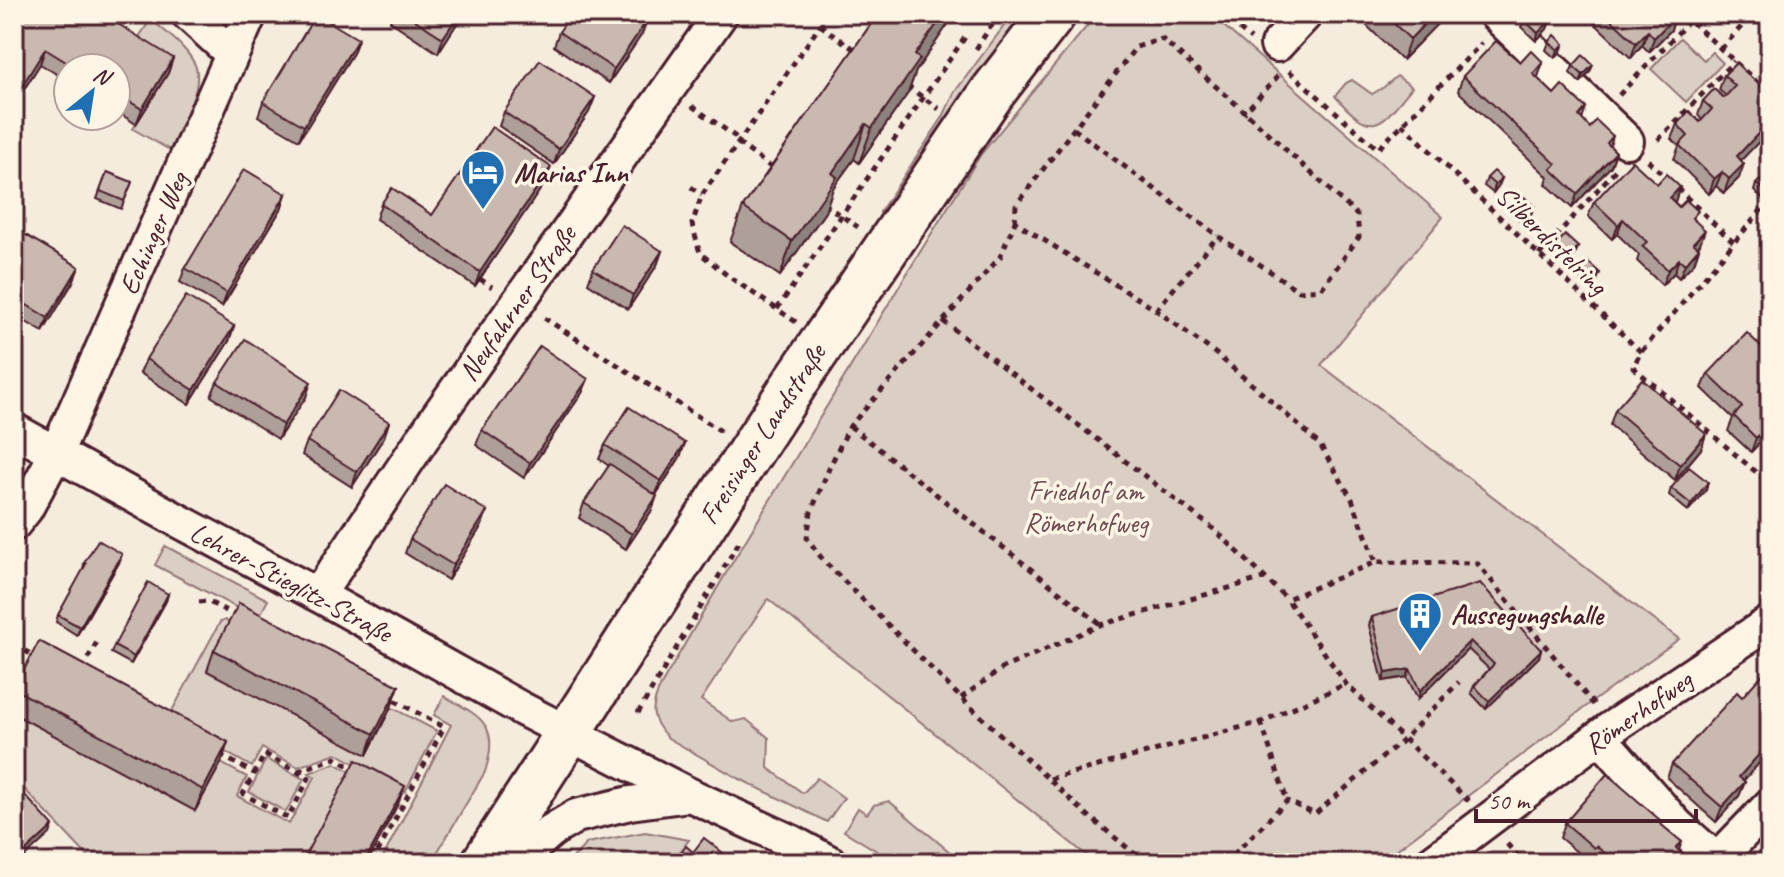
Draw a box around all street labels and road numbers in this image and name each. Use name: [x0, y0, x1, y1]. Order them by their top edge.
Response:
street label: Echinger Weg: [110, 164, 196, 300]
street label: Silberdistelring: [1489, 178, 1616, 303]
street label: Neufahrner Straße: [450, 217, 585, 388]
street label: Freisinger Landstraße: [691, 336, 834, 531]
street label: Lehrer-Stieglitz-Straße: [184, 514, 400, 651]
street label: Römerhofweg: [1577, 661, 1701, 762]

